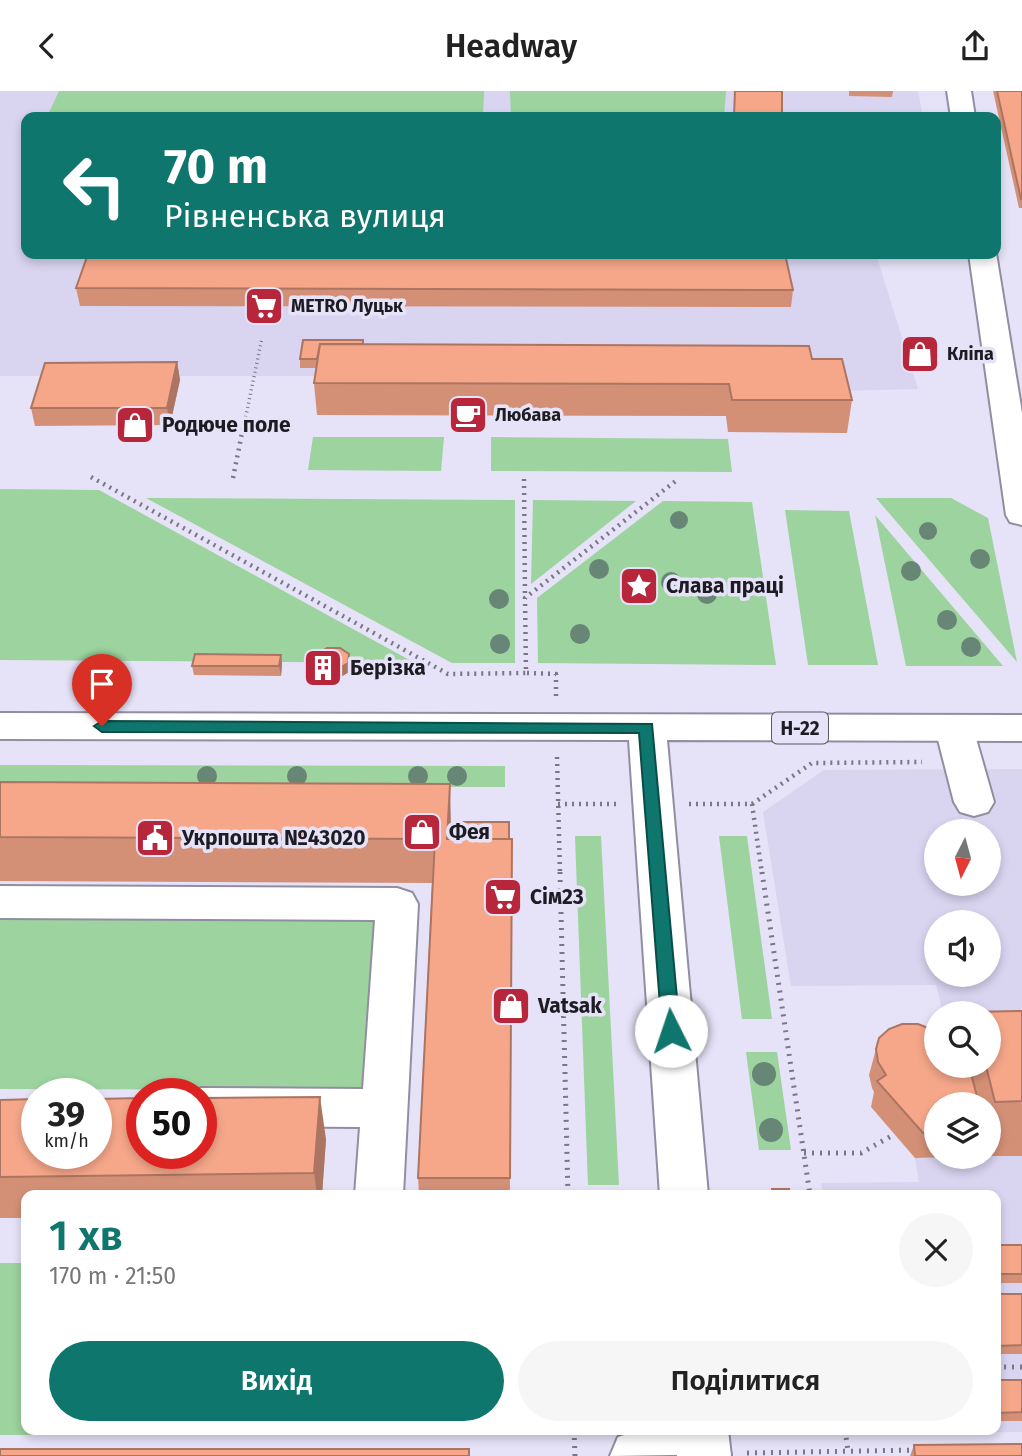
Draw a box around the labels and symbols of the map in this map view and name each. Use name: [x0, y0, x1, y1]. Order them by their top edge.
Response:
supermarket icon: METRO Луцьк: [243, 285, 285, 327]
place label: METRO Луцьк: [291, 295, 403, 317]
shop icon: Кліпа: [899, 333, 941, 375]
place label: Кліпа: [947, 343, 994, 365]
cafe icon: Любава: [447, 394, 489, 436]
shop icon: Родюче поле: [114, 404, 156, 446]
place label: Любава: [495, 404, 561, 426]
place label: Родюче поле: [162, 412, 291, 438]
place icon: Слава праці: [618, 565, 660, 607]
place label: Слава праці: [666, 573, 784, 599]
building icon: Берізка: [302, 647, 344, 689]
pin: [72, 654, 132, 726]
place label: Берізка: [350, 655, 426, 681]
road number: Н-22: [772, 713, 828, 743]
shop icon: Фея: [401, 811, 443, 853]
public building icon: Укрпошта №43020: [134, 817, 176, 859]
place label: Фея: [449, 819, 490, 845]
north arrow: [924, 819, 1001, 896]
place label: Укрпошта №43020: [181, 825, 365, 851]
supermarket icon: Сім23: [482, 876, 524, 918]
place label: Сім23: [530, 884, 584, 910]
shop icon: Vatsak: [490, 985, 532, 1027]
place label: Vatsak: [537, 993, 602, 1019]
position arrow: [634, 994, 708, 1068]
speed limit sign: 50: [126, 1078, 217, 1169]

